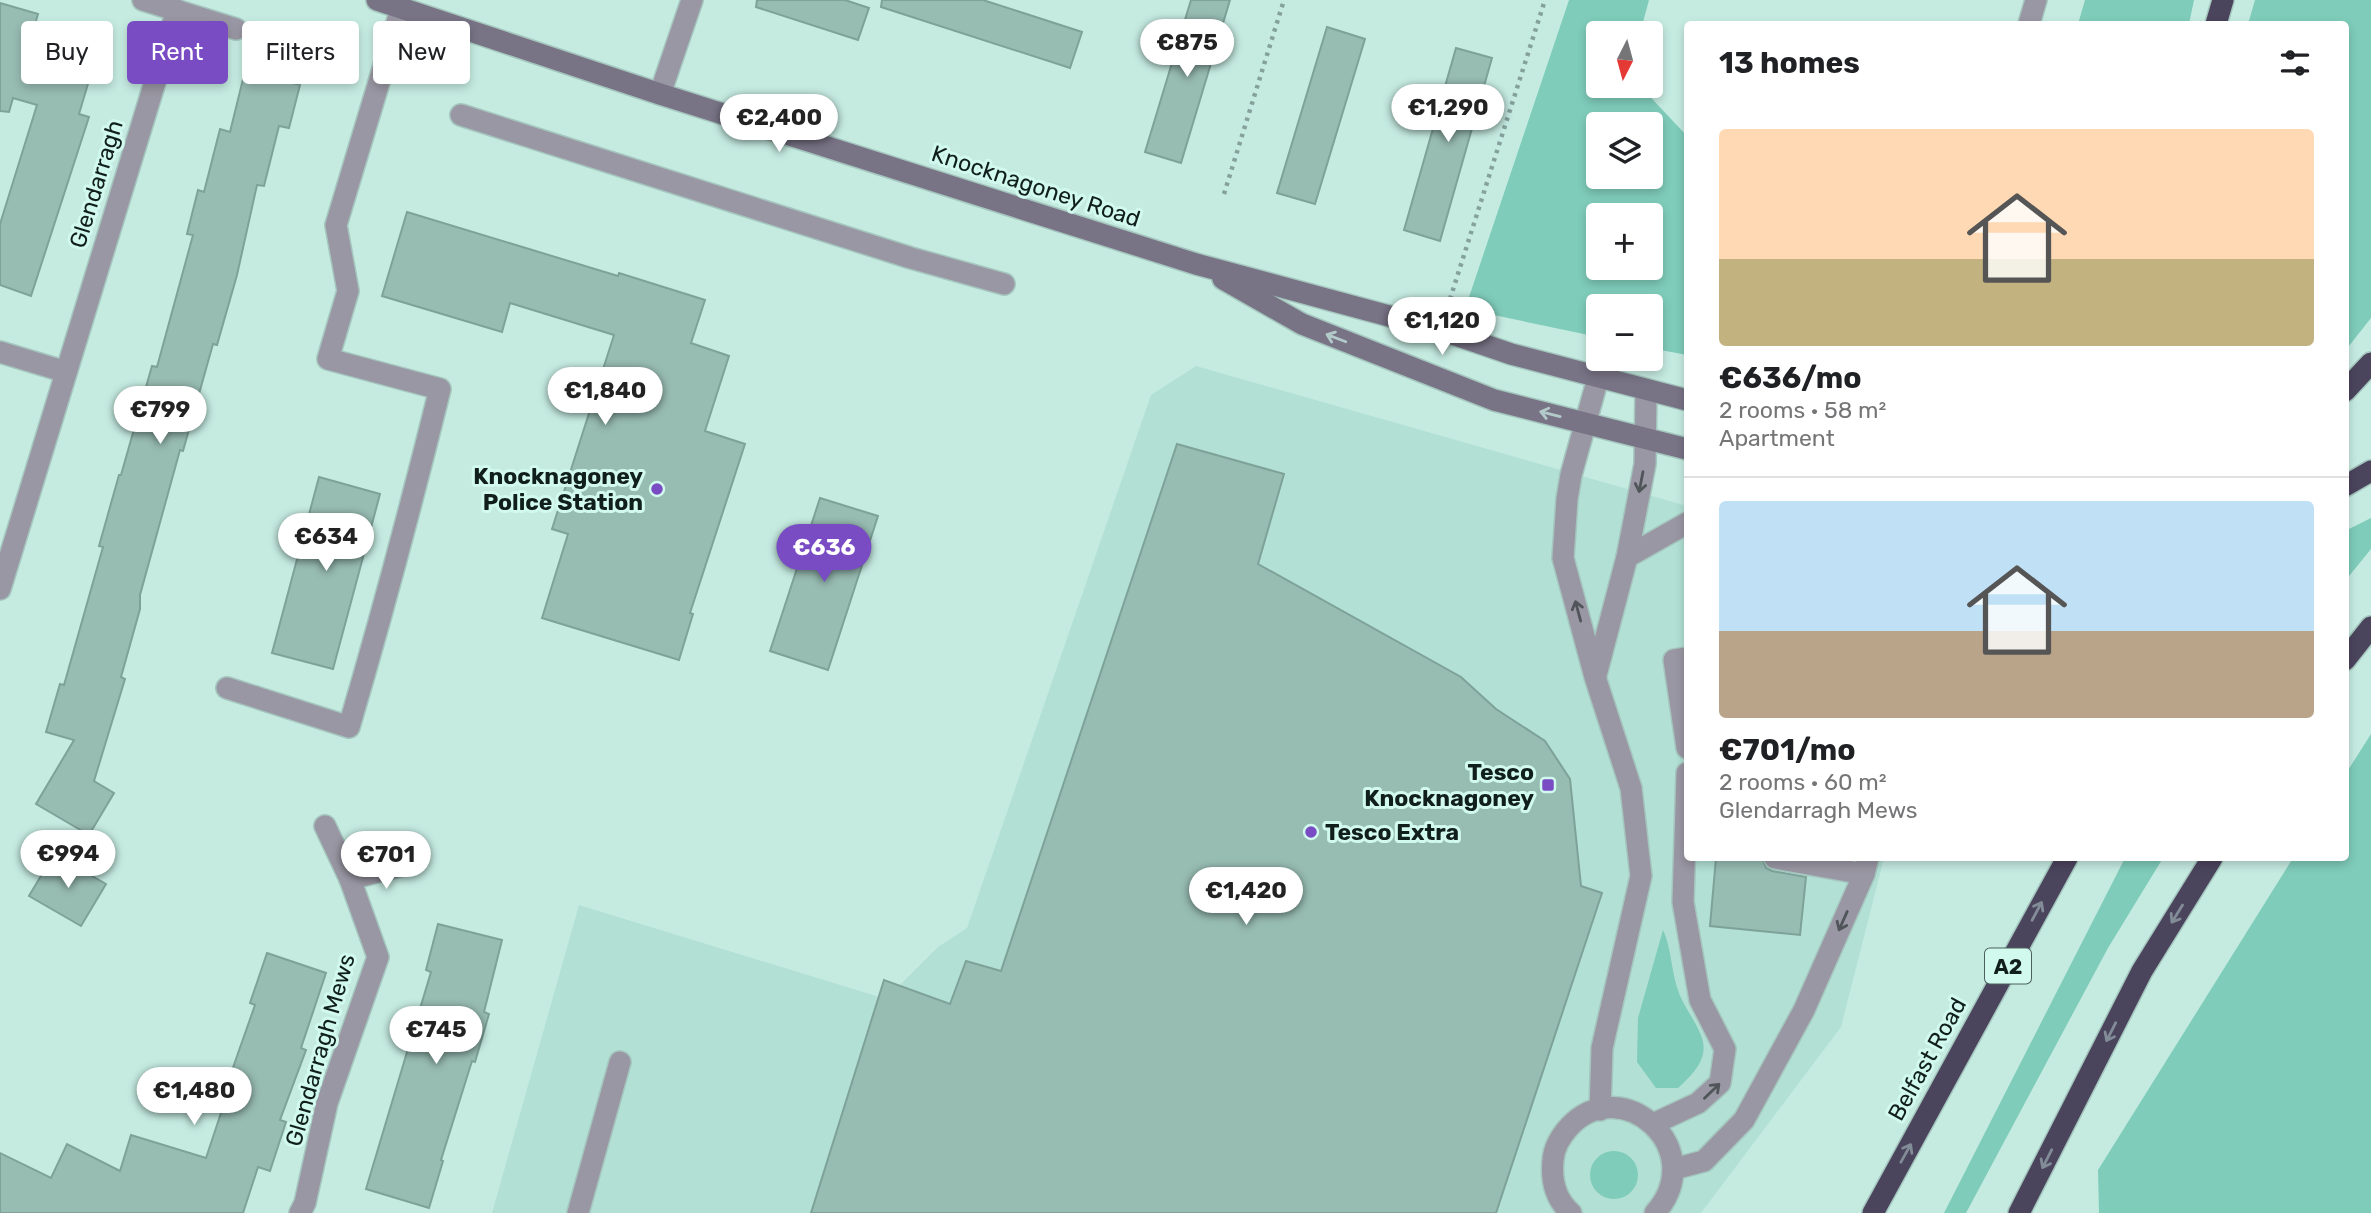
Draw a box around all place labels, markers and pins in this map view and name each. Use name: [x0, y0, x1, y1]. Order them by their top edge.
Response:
pin: €875: [1146, 20, 1228, 79]
pin: €1,290: [1391, 85, 1505, 144]
pin: €2,400: [722, 94, 836, 154]
pin: €1,120: [1385, 298, 1499, 357]
pin: €1,840: [548, 368, 662, 427]
pin: €799: [119, 386, 201, 446]
place label: Knocknagoney Police Station: [473, 462, 643, 516]
marker: Knocknagoney Police Station: [649, 481, 665, 497]
pin: €634: [285, 514, 367, 573]
pin: €636: [783, 524, 865, 584]
place label: Tesco Knocknagoney: [1364, 758, 1534, 812]
marker: Tesco Knocknagoney: [1540, 777, 1556, 793]
place label: Tesco Extra: [1325, 818, 1459, 846]
marker: Tesco Extra: [1303, 824, 1319, 840]
pin: €994: [27, 830, 109, 890]
pin: €701: [345, 832, 427, 891]
pin: €1,420: [1189, 867, 1303, 927]
pin: €745: [395, 1006, 477, 1066]
pin: €1,480: [137, 1068, 251, 1127]

